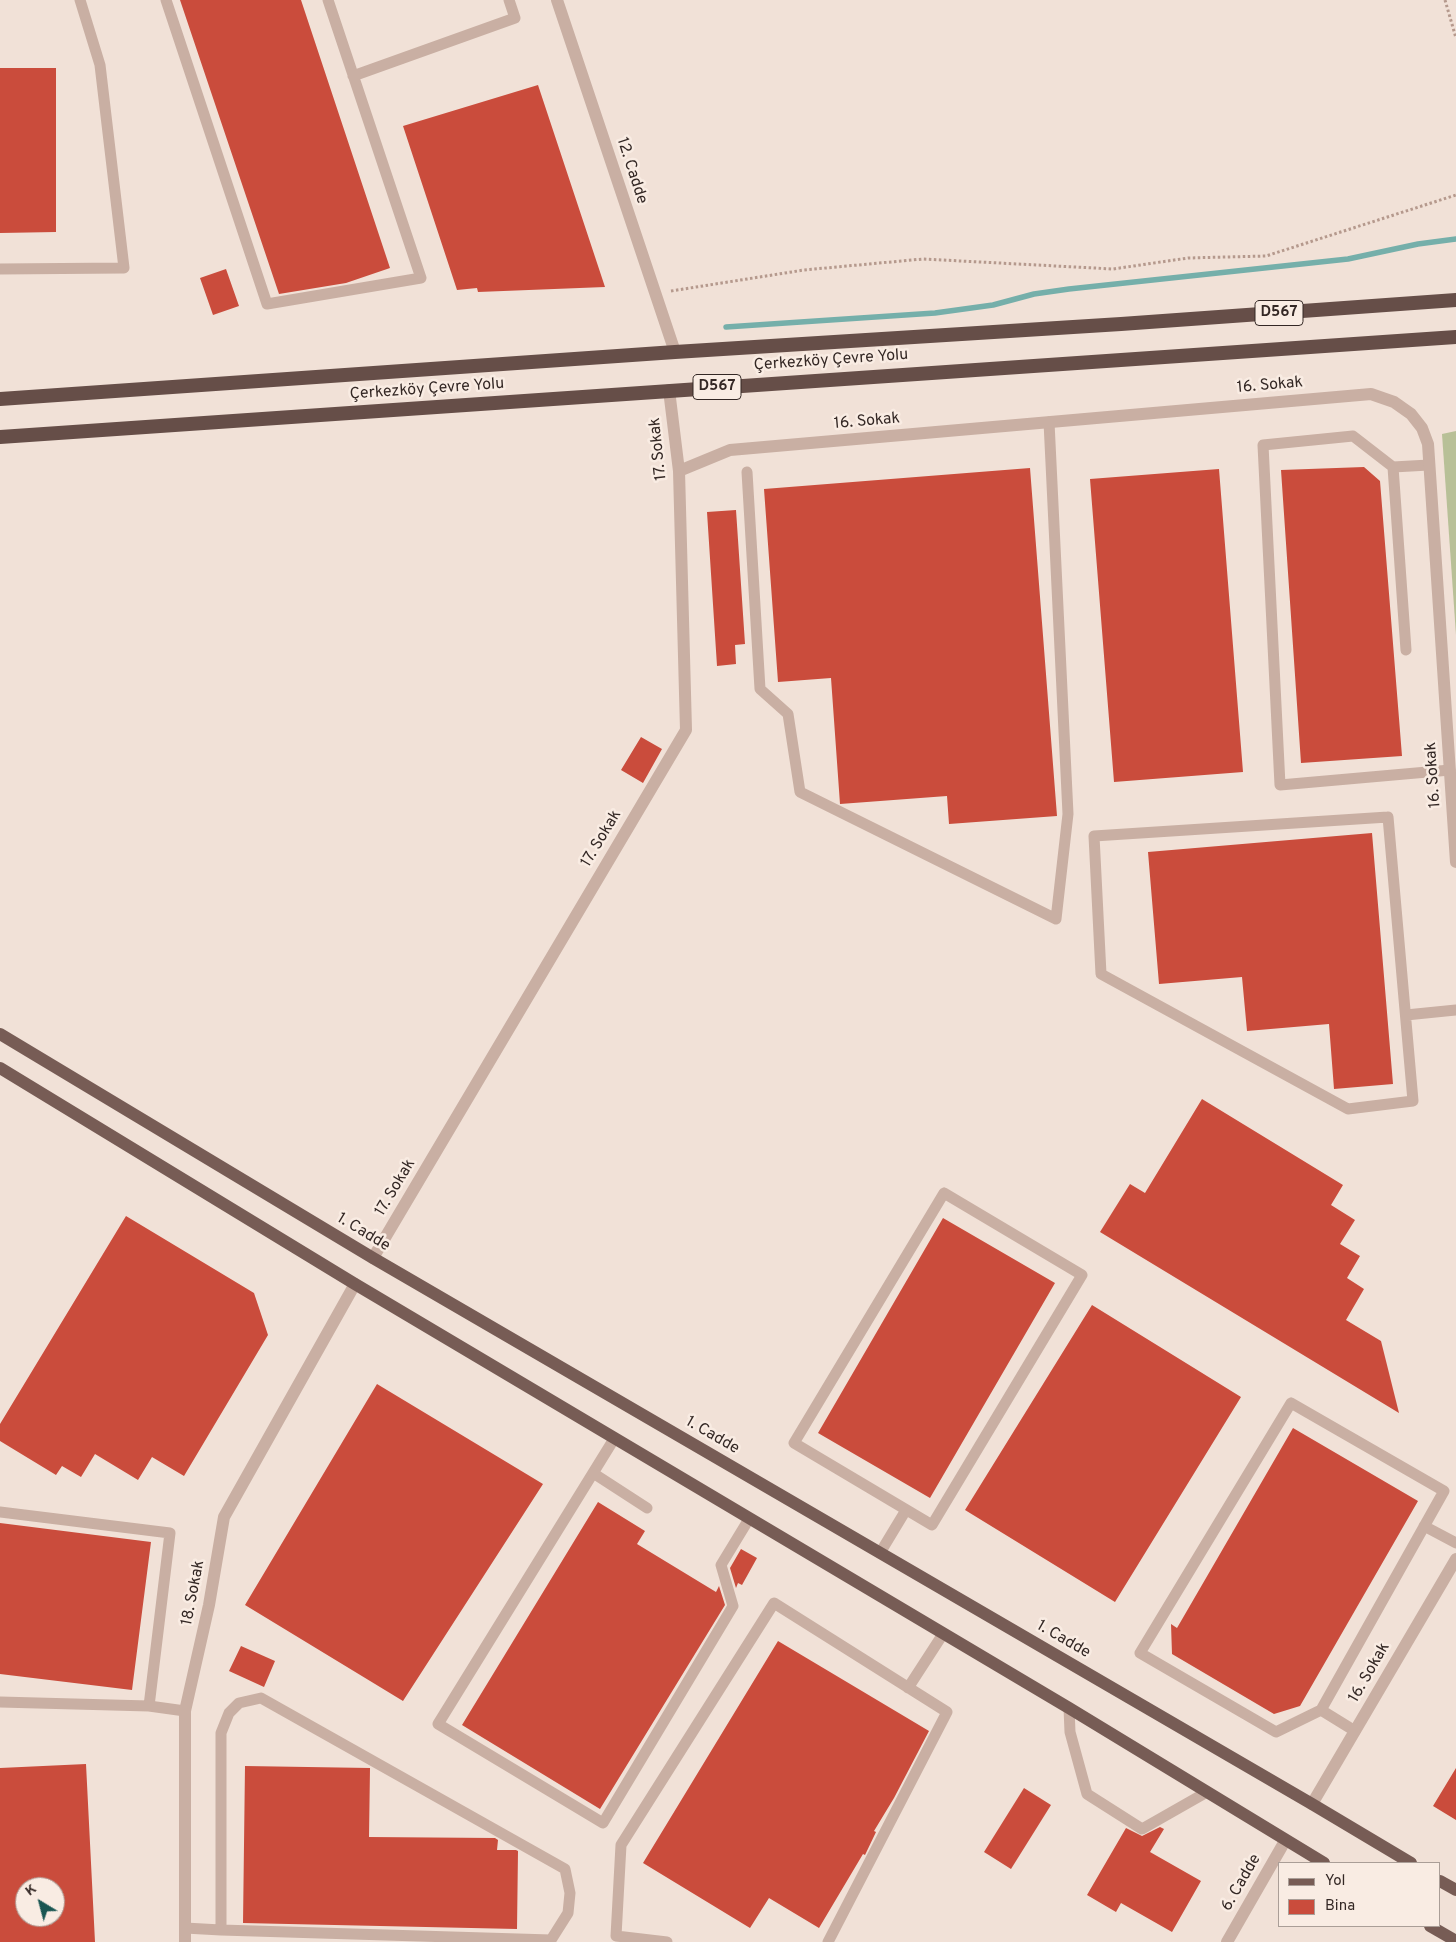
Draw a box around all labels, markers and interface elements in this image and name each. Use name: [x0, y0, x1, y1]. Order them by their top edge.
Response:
street label: 12. Cadde: [611, 135, 651, 207]
road number: D567: [1255, 300, 1303, 326]
street label: Çerkezköy Çevre Yolu: [753, 346, 909, 376]
road number: D567: [693, 374, 741, 400]
street label: 16. Sokak: [1236, 374, 1304, 398]
street label: Çerkezköy Çevre Yolu: [349, 375, 505, 405]
street label: 16. Sokak: [833, 410, 901, 434]
street label: 17. Sokak: [646, 417, 672, 481]
street label: 16. Sokak: [1422, 741, 1446, 809]
street label: 17. Sokak: [577, 807, 627, 871]
street label: 17. Sokak: [371, 1156, 421, 1220]
street label: 1. Cadde: [333, 1210, 393, 1256]
street label: 1. Cadde: [682, 1413, 742, 1459]
street label: 18. Sokak: [178, 1559, 210, 1627]
street label: 1. Cadde: [1033, 1617, 1093, 1663]
street label: 16. Sokak: [1345, 1640, 1395, 1706]
street label: 6. Cadde: [1218, 1851, 1266, 1915]
legend: [1278, 1862, 1441, 1927]
text: Yol: [1325, 1872, 1346, 1891]
north arrow: [15, 1877, 65, 1927]
text: K: [22, 1881, 40, 1900]
text: Bina: [1325, 1897, 1355, 1916]

